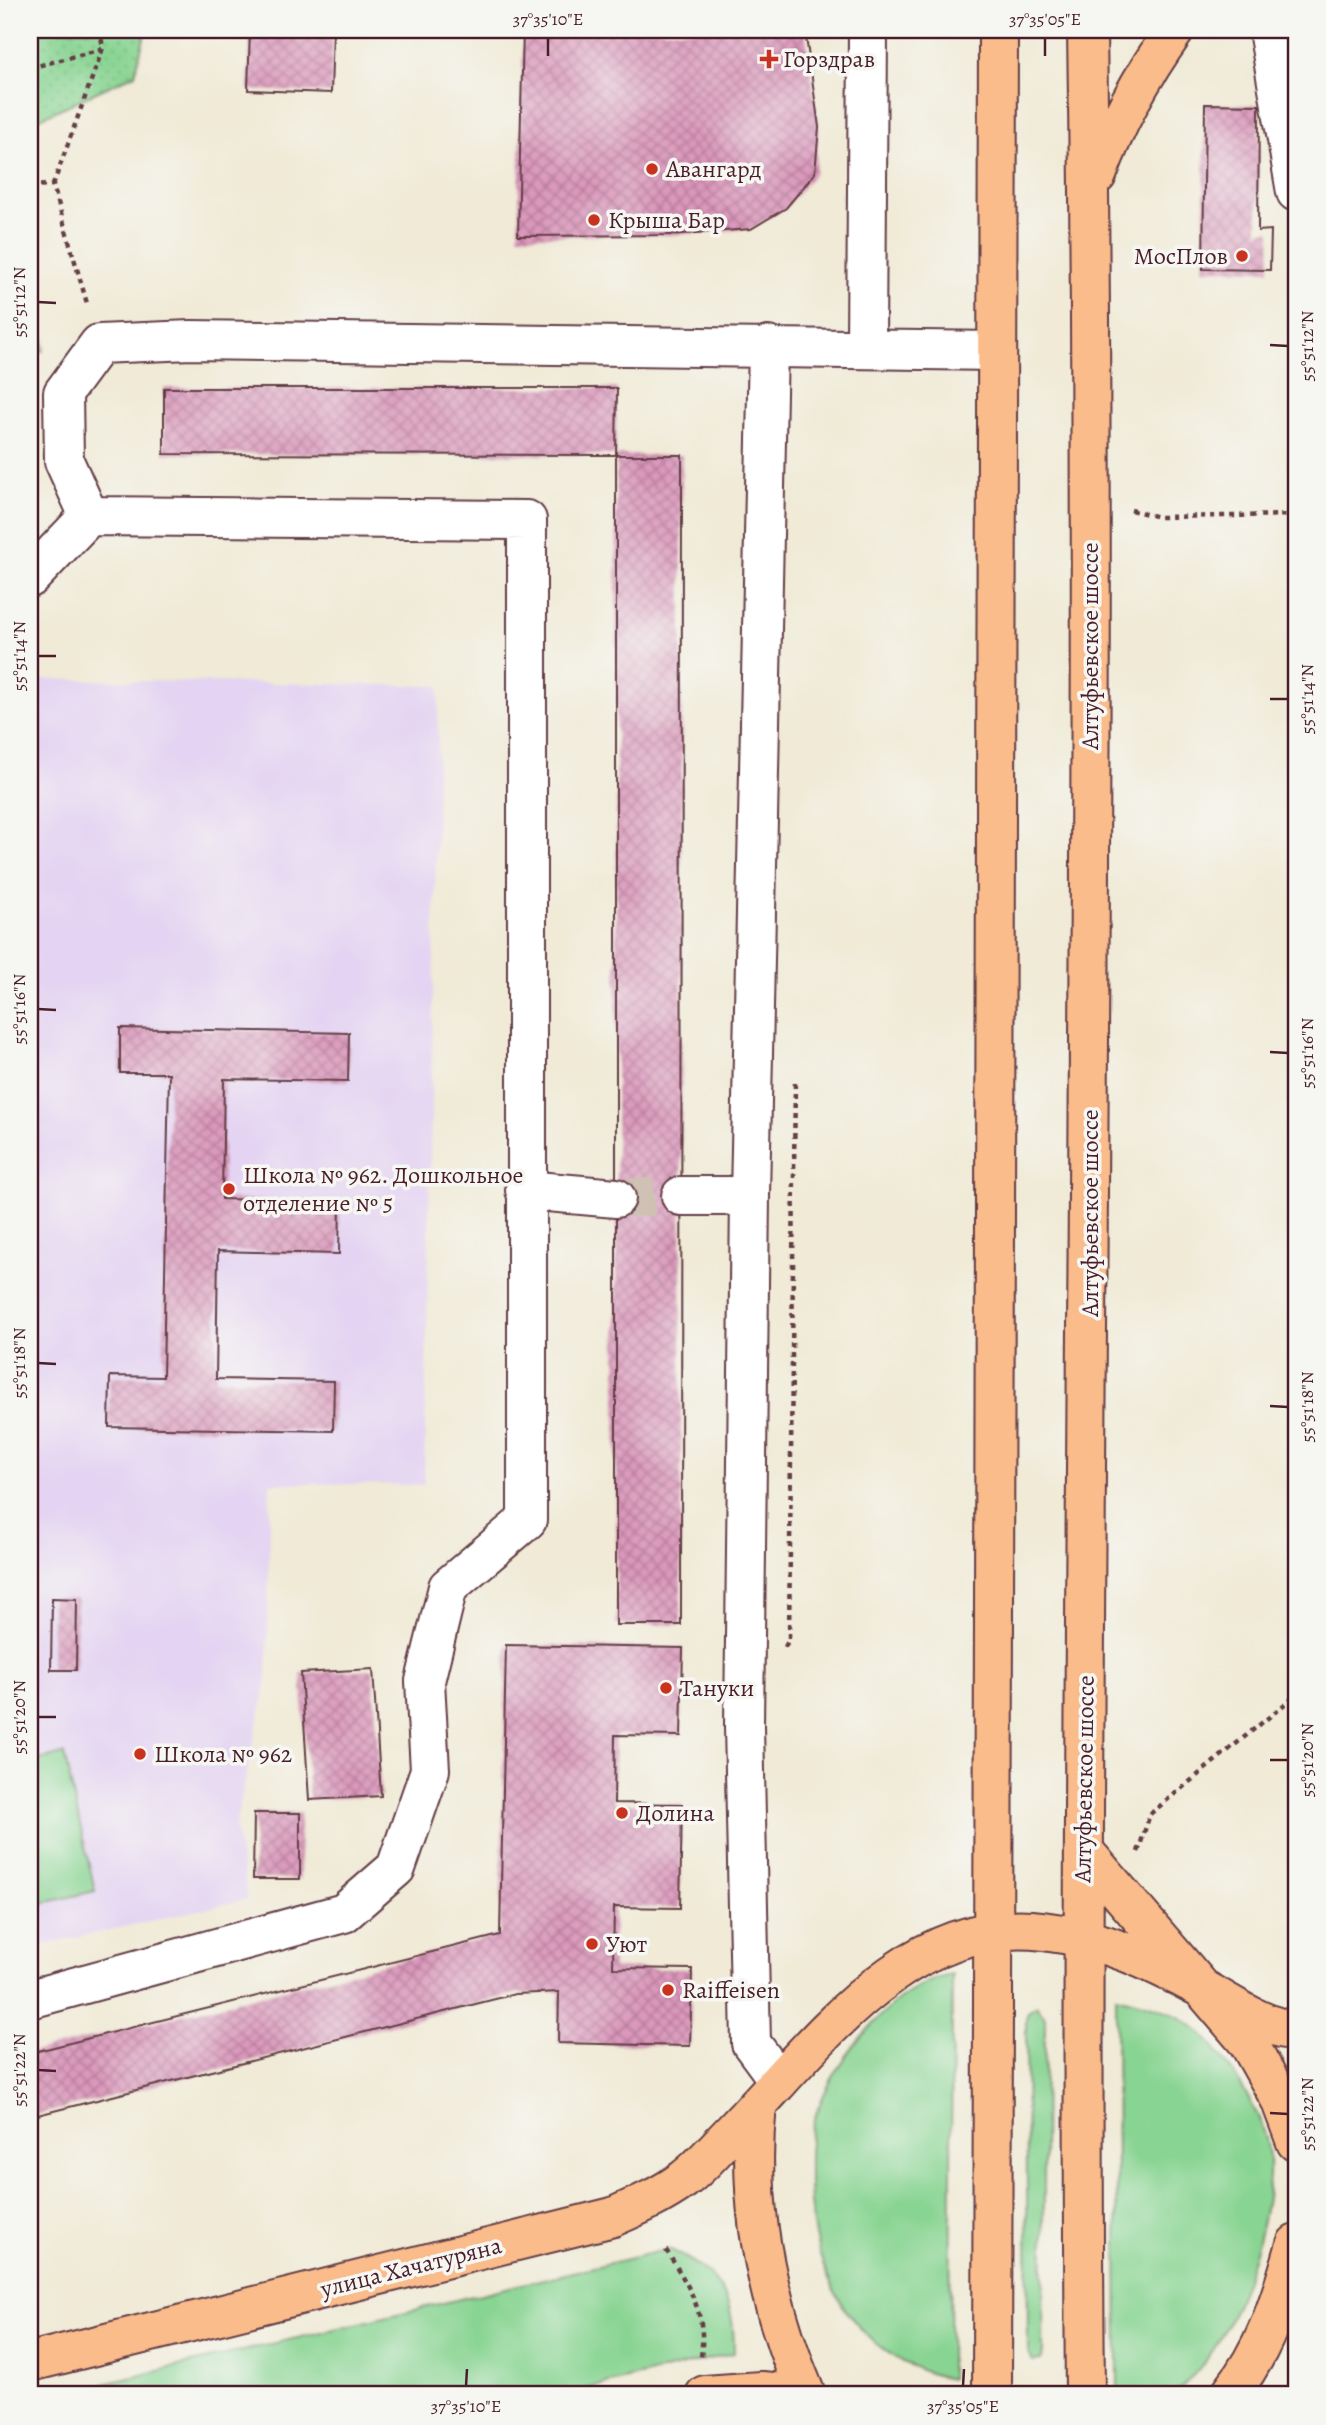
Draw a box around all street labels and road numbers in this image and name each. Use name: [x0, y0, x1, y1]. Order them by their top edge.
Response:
street label: Алтуфьевское шоссе: [1074, 542, 1106, 751]
street label: Алтуфьевское шоссе: [1074, 1109, 1106, 1318]
street label: Алтуфьевское шоссе: [1066, 1675, 1102, 1884]
street label: улица Хачатуряна: [316, 2229, 505, 2305]

